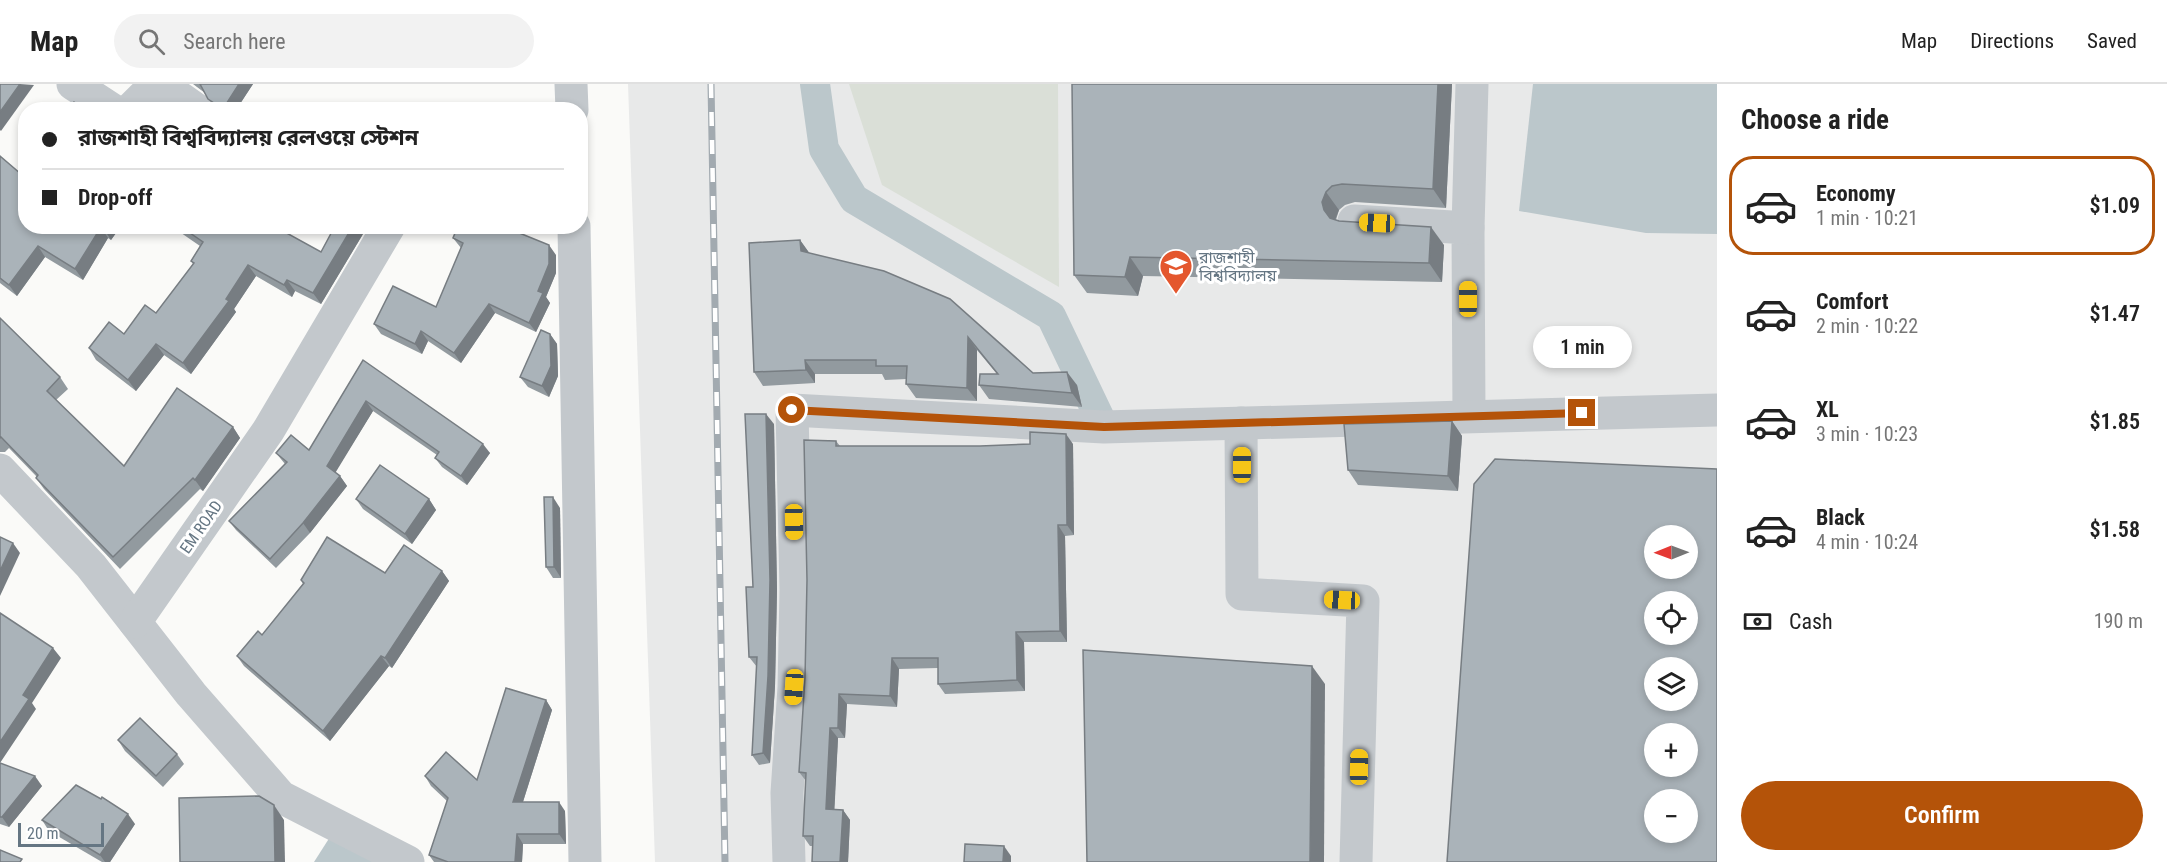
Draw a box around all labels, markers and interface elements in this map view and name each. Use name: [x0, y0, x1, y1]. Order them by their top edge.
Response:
search box: [114, 14, 534, 68]
text: Map: [30, 25, 78, 58]
icon: search: [135, 25, 168, 58]
text: Search here: [183, 29, 286, 54]
text: Map: [1901, 29, 1937, 53]
text: Directions: [1970, 29, 2054, 53]
text: Saved: [2087, 29, 2137, 53]
text: Choose a ride: [1741, 104, 1889, 136]
text: রাজশাহী বিশ্ববিদ্যালয় রেলওয়ে স্টেশন: [78, 125, 418, 150]
icon: car: [1744, 179, 1798, 233]
text: Economy: [1816, 181, 1896, 206]
text: Drop-off: [78, 185, 152, 210]
text: $1.09: [2089, 193, 2140, 218]
text: 1 min · 10:21: [1816, 206, 1918, 230]
car: [1359, 213, 1395, 233]
school or university icon: রাজশাহী বিশ্ববিদ্যালয়: [1158, 248, 1194, 295]
place label: রাজশাহী বিশ্ববিদ্যালয়: [1198, 248, 1278, 285]
car: [1459, 281, 1477, 317]
icon: car: [1744, 287, 1798, 341]
text: Comfort: [1816, 289, 1889, 314]
text: $1.47: [2089, 301, 2140, 326]
text: 2 min · 10:22: [1816, 314, 1918, 338]
callout: 1 min: [1532, 326, 1632, 368]
text: 1 min: [1560, 335, 1605, 359]
icon: car: [1744, 395, 1798, 449]
route start: [778, 396, 805, 423]
text: XL: [1816, 397, 1839, 422]
route end: [1568, 399, 1595, 426]
text: $1.85: [2089, 409, 2140, 434]
text: 3 min · 10:23: [1816, 422, 1918, 446]
car: [1233, 447, 1251, 483]
street label: EM ROAD: [176, 497, 226, 557]
icon: car: [1744, 503, 1798, 557]
car: [785, 504, 803, 540]
text: Black: [1816, 505, 1865, 530]
text: $1.58: [2089, 517, 2140, 542]
north arrow: [1644, 525, 1698, 579]
map controls: [1644, 525, 1698, 843]
text: 4 min · 10:24: [1816, 530, 1918, 554]
car: [1324, 590, 1360, 610]
button: locate: [1644, 591, 1698, 645]
icon: cash: [1741, 605, 1774, 638]
text: Cash: [1789, 609, 1833, 634]
text: 190 m: [2094, 609, 2143, 633]
button: layers: [1644, 657, 1698, 711]
car: [784, 668, 804, 706]
button: +: [1644, 723, 1698, 777]
car: [1350, 749, 1368, 785]
button: Confirm: [1741, 781, 2143, 850]
button: −: [1644, 789, 1698, 843]
scale bar: [18, 820, 104, 848]
text: 20 m: [27, 824, 59, 843]

